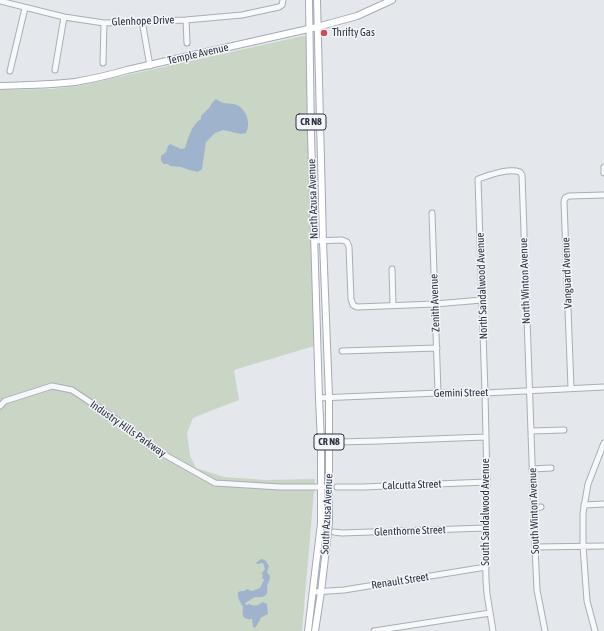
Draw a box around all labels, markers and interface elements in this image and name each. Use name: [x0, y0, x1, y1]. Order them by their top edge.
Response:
street label: Glenhope Drive: [112, 13, 174, 29]
place label: Thrifty Gas: [332, 26, 375, 40]
marker: Thrifty Gas: [319, 28, 329, 38]
street label: Temple Avenue: [166, 41, 230, 67]
road number: CR N8: [296, 114, 326, 130]
street label: North Azusa Avenue: [305, 159, 321, 239]
street label: North Sandalwood Avenue: [474, 232, 490, 340]
street label: Vanguard Avenue: [559, 237, 575, 309]
street label: North Winton Avenue: [517, 238, 533, 324]
street label: Zenith Avenue: [427, 274, 443, 332]
street label: Gemini Street: [433, 386, 489, 400]
street label: Industry Hills Parkway: [88, 398, 168, 460]
road number: CR N8: [314, 434, 344, 450]
street label: South Sandalwood Avenue: [479, 458, 493, 566]
street label: South Winton Avenue: [526, 468, 542, 554]
street label: South Azusa Avenue: [318, 473, 336, 555]
street label: Calcutta Street: [382, 477, 442, 493]
street label: Glenthorne Street: [374, 523, 446, 539]
street label: Renault Street: [370, 570, 430, 592]

